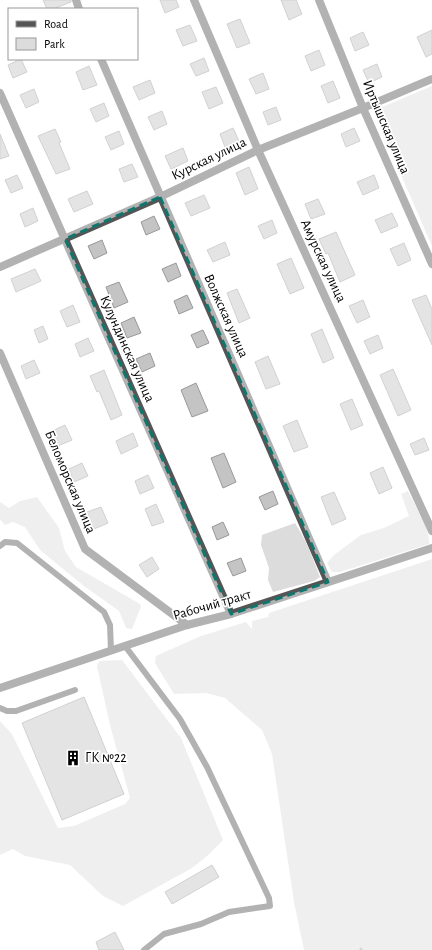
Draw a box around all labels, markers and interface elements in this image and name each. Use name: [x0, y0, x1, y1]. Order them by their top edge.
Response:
legend: [8, 8, 138, 60]
text: Road: [44, 18, 68, 30]
text: Park: [44, 38, 65, 50]
street label: Иртышская улица: [360, 78, 412, 177]
street label: Курская улица: [170, 135, 249, 183]
street label: Амурская улица: [298, 217, 349, 305]
street label: Волжская улица: [201, 272, 251, 360]
street label: Кулундинская улица: [97, 294, 157, 405]
street label: Беломорская улица: [42, 429, 98, 536]
street label: Рабочий тракт: [171, 587, 253, 623]
building icon: ГК №22: [64, 749, 82, 767]
place label: ГК №22: [85, 751, 127, 765]

